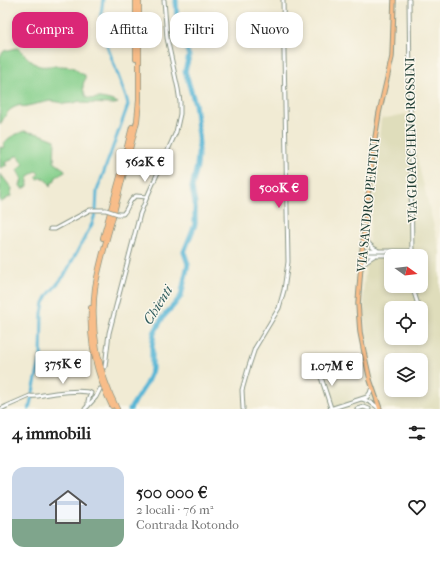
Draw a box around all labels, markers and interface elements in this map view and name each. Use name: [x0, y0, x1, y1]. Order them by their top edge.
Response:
chip: Compra: [12, 12, 88, 48]
chip: Affitta: [96, 12, 162, 48]
chip: Filtri: [170, 12, 228, 48]
chip: Nuovo: [236, 12, 303, 48]
street label: VIA GIOACCHINO ROSSINI: [402, 57, 420, 224]
street label: VIA SANDRO PERTINI: [353, 137, 383, 274]
pin: 562K €: [112, 149, 178, 183]
text: 562K €: [125, 154, 165, 169]
pin: 500K €: [246, 175, 312, 209]
text: 500K €: [259, 180, 299, 195]
north arrow: [384, 249, 428, 293]
map controls: [384, 249, 428, 397]
water label: Chienti: [139, 282, 177, 328]
button: locate: [384, 301, 428, 345]
pin: 375K €: [30, 351, 96, 385]
pin: 1.07M €: [295, 353, 369, 387]
button: layers: [384, 353, 428, 397]
text: 375K €: [44, 356, 82, 371]
text: 1.07M €: [311, 358, 354, 373]
icon: filters: [406, 422, 428, 444]
text: 4 immobili: [12, 423, 91, 443]
text: 500 000 €: [136, 482, 208, 502]
icon: home: [44, 483, 92, 531]
icon: heart: [406, 496, 428, 518]
text: 2 locali · 76 m²: [136, 502, 214, 517]
text: Contrada Rotondo: [136, 517, 239, 532]

